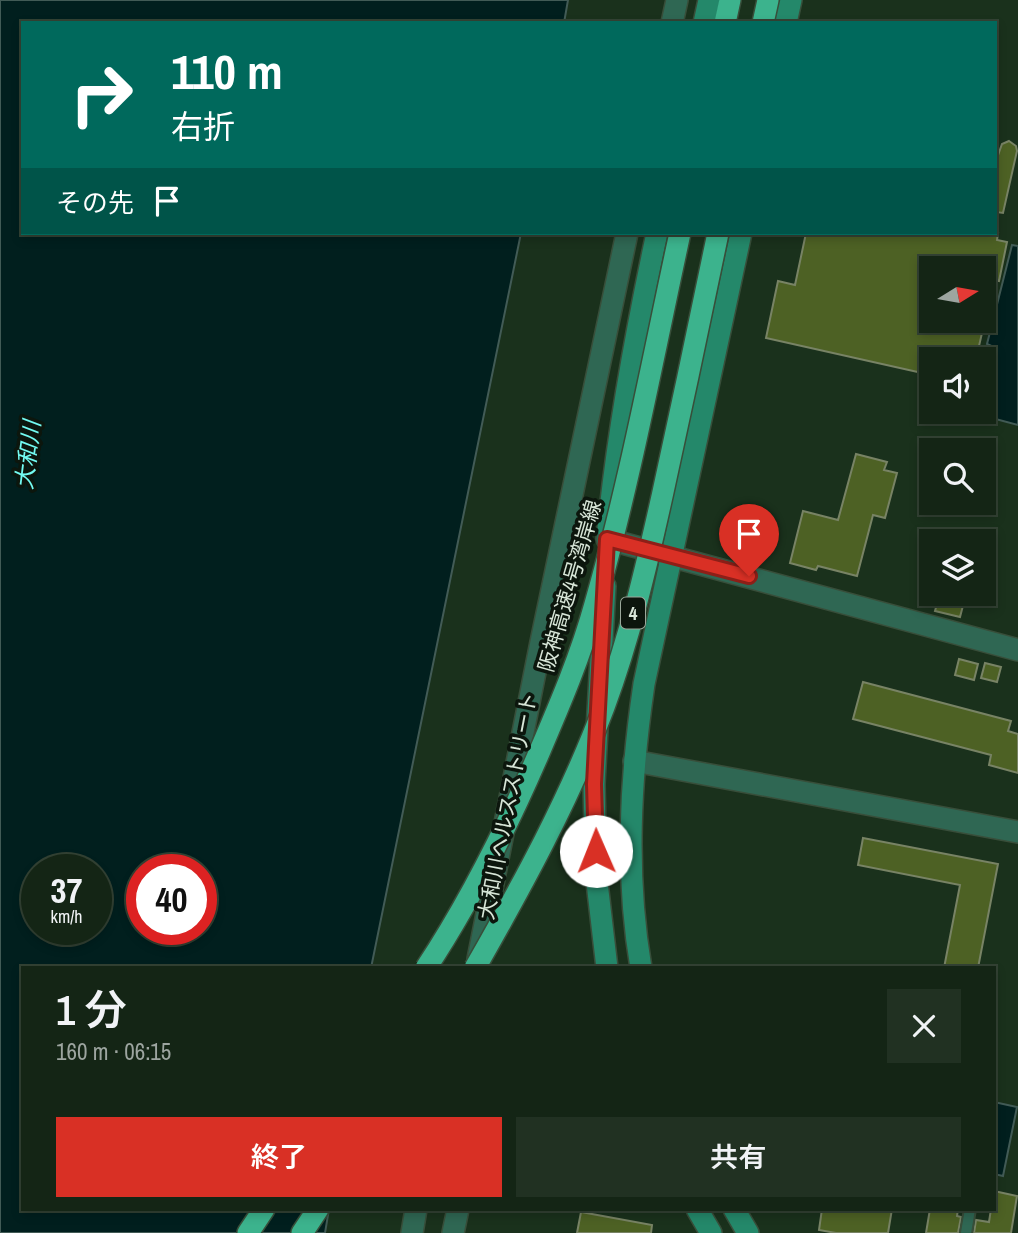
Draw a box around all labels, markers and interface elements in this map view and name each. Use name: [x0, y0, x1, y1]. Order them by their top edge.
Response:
text: 110 m: [171, 38, 283, 104]
icon: right: [56, 49, 147, 140]
text: 右折: [171, 105, 235, 148]
icon: arrive: [148, 182, 186, 220]
text: その先: [56, 185, 134, 220]
north arrow: [919, 256, 996, 332]
map controls: [919, 256, 996, 606]
button: sound: [919, 347, 996, 424]
water label: 大和川: [8, 416, 47, 491]
button: search: [919, 438, 996, 515]
street label: 阪神高速4号湾岸線: [531, 497, 608, 675]
pin: [719, 504, 779, 576]
icon: arrive: [730, 515, 768, 553]
button: layers: [919, 529, 996, 606]
road number: 4: [621, 598, 645, 628]
street label: 大和川ヘルスストリート: [471, 690, 544, 922]
position arrow: [559, 814, 633, 888]
speed limit sign: 40: [126, 854, 217, 945]
text: 37: [51, 867, 82, 914]
text: km/h: [51, 904, 83, 929]
text: 1 分: [56, 982, 127, 1038]
button: close: [887, 989, 961, 1063]
text: 160 m · 06:15: [56, 1036, 171, 1067]
button: 終了: [56, 1117, 502, 1197]
button: 共有: [516, 1117, 961, 1197]

